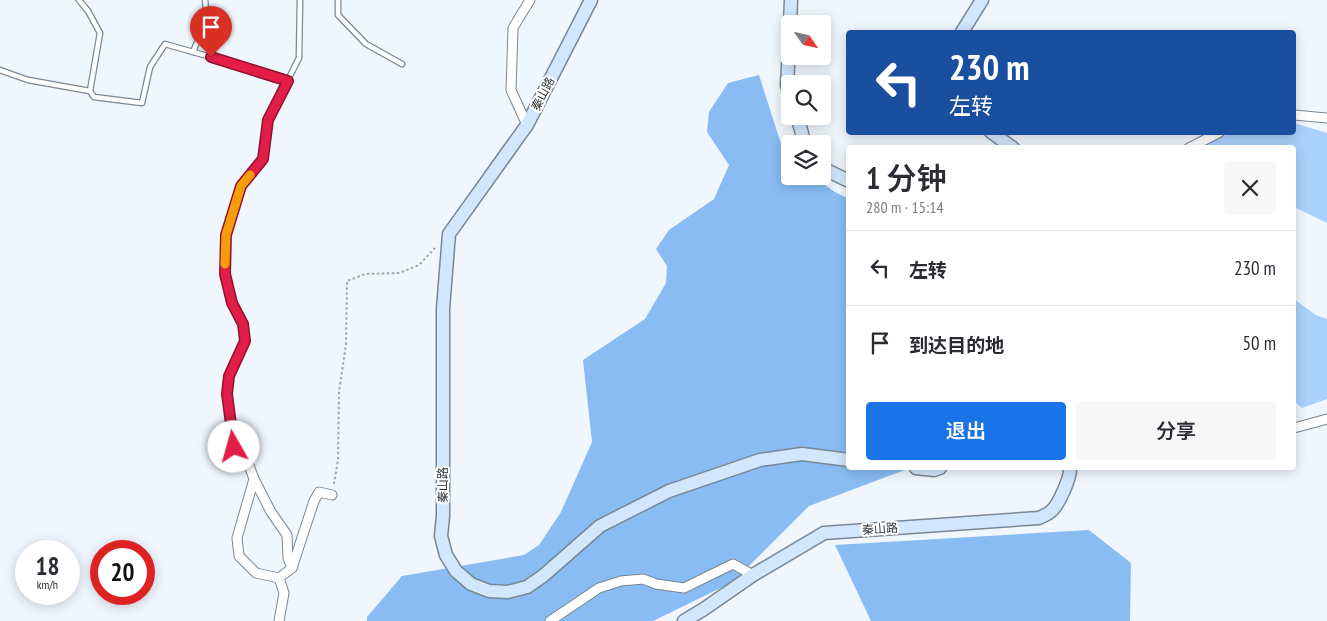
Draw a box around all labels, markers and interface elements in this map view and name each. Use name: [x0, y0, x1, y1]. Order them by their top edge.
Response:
pin: [190, 6, 232, 57]
icon: arrive: [197, 13, 225, 41]
north arrow: [781, 15, 831, 65]
map controls: [781, 15, 831, 185]
text: 230 m: [949, 44, 1030, 90]
icon: left: [866, 50, 931, 115]
street label: 秦山路: [528, 74, 557, 113]
button: search: [781, 75, 831, 125]
text: 左转: [949, 92, 993, 120]
button: layers: [781, 135, 831, 185]
text: 1 分钟: [866, 158, 947, 197]
button: close: [1224, 162, 1276, 214]
text: 280 m · 15:14: [866, 197, 944, 217]
icon: left: [866, 254, 894, 282]
text: 230 m: [1234, 256, 1276, 280]
text: 左转: [909, 258, 947, 282]
icon: arrive: [866, 329, 894, 357]
text: 50 m: [1243, 331, 1276, 355]
text: 到达目的地: [909, 333, 1004, 357]
button: 退出: [866, 402, 1066, 460]
button: 分享: [1076, 402, 1276, 460]
position arrow: [207, 420, 259, 472]
street label: 秦山路: [435, 467, 450, 503]
street label: 秦山路: [861, 520, 898, 537]
speed limit sign: 20: [90, 540, 155, 605]
text: 18: [36, 550, 59, 582]
text: km/h: [37, 577, 58, 592]

